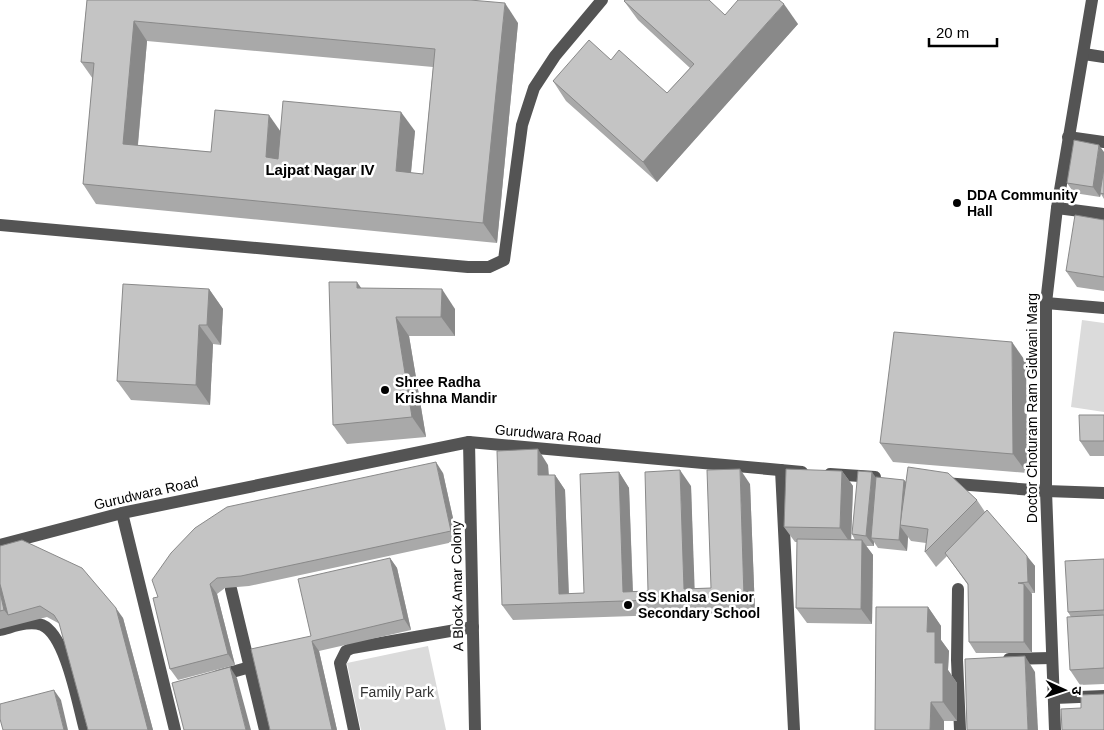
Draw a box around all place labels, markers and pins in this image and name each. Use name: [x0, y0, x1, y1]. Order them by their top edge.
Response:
place label: DDA Community Hall: [967, 187, 1078, 219]
marker: DDA Community Hall: [951, 197, 963, 209]
place label: Shree Radha Krishna Mandir: [395, 374, 497, 406]
marker: Shree Radha Krishna Mandir: [379, 384, 391, 396]
place label: SS Khalsa Senior Secondary School: [638, 589, 760, 621]
marker: SS Khalsa Senior Secondary School: [622, 599, 634, 611]

